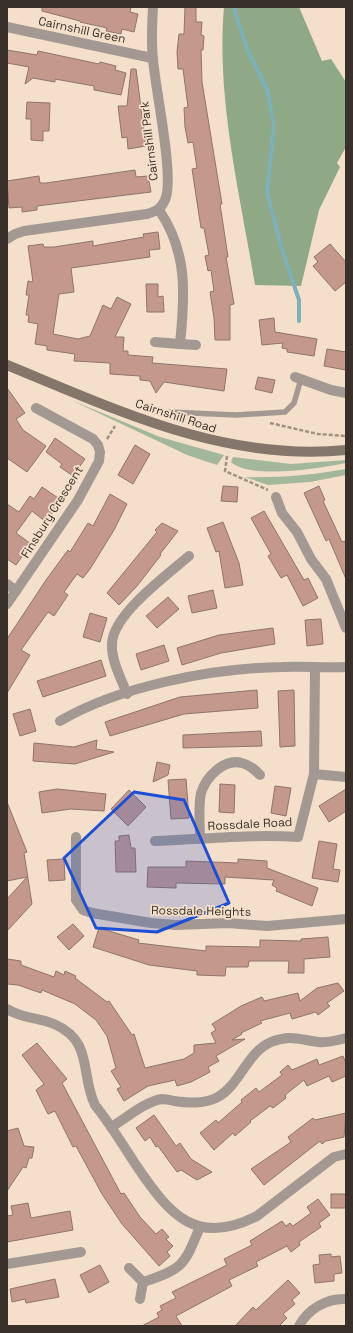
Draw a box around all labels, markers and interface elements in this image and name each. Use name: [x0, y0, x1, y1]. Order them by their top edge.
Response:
street label: Cairnshill Green: [37, 13, 127, 47]
street label: Cairnshill Park: [136, 100, 162, 182]
street label: Cairnshill Road: [133, 395, 219, 437]
street label: Finsbury Crescent: [17, 463, 87, 561]
street label: Rossdale Road: [207, 814, 293, 834]
street label: Rossdale Heights: [151, 902, 251, 920]

